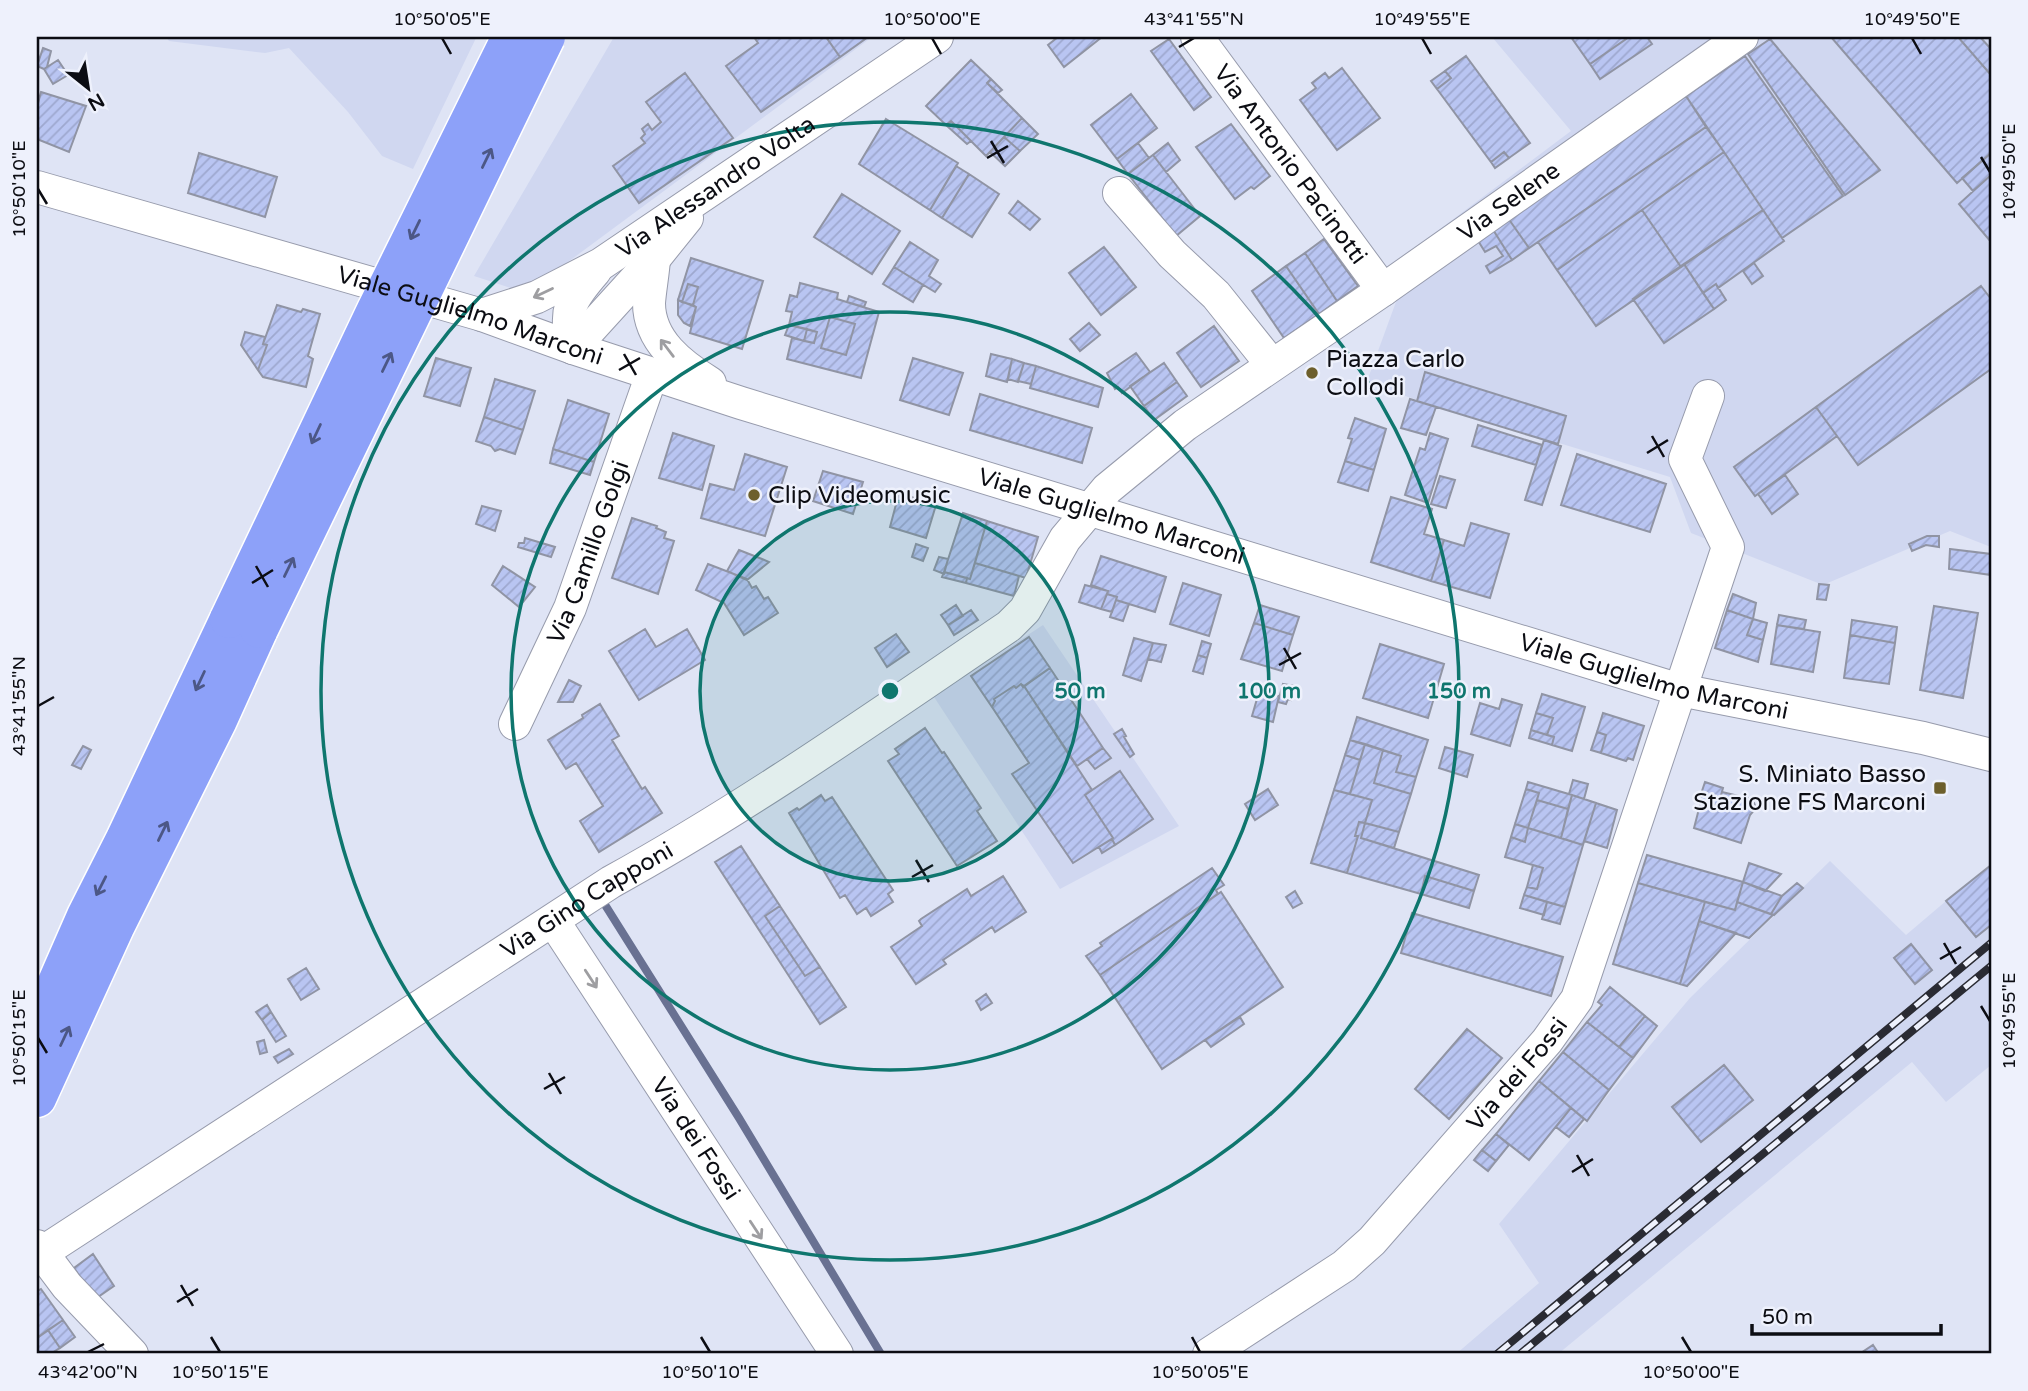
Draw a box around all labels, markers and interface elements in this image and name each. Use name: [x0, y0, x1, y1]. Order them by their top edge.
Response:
text: 10°50'05"E: [393, 8, 491, 30]
text: 10°50'00"E: [883, 8, 981, 30]
text: 43°41'55"N: [1144, 8, 1244, 30]
text: 10°49'55"E: [1374, 8, 1470, 30]
text: 10°49'50"E: [1864, 8, 1960, 30]
north arrow: [52, 52, 122, 122]
street label: Via Antonio Pacinotti: [1207, 59, 1373, 270]
text: N: [84, 89, 108, 115]
street label: Via Alessandro Volta: [611, 110, 821, 265]
text: 10°49'50"E: [1998, 124, 2020, 220]
text: 10°50'10"E: [8, 140, 30, 238]
one-way arrow: [481, 148, 494, 169]
street label: Via Selene: [1452, 156, 1566, 248]
one-way arrow: [408, 219, 422, 240]
street label: Viale Guglielmo Marconi: [334, 260, 607, 372]
one-way arrow: [533, 287, 554, 300]
one-way arrow: [659, 339, 674, 358]
place label: Piazza Carlo Collodi: [1326, 345, 1465, 402]
one-way arrow: [381, 352, 394, 373]
marker: Piazza Carlo Collodi: [1304, 365, 1320, 381]
one-way arrow: [309, 423, 323, 444]
street label: Via Camillo Golgi: [541, 457, 635, 649]
street label: Viale Guglielmo Marconi: [974, 462, 1248, 571]
place label: Clip Videomusic: [768, 481, 951, 510]
marker: Clip Videomusic: [746, 487, 762, 503]
one-way arrow: [282, 557, 296, 578]
street label: Viale Guglielmo Marconi: [1516, 628, 1791, 726]
text: 43°41'55"N: [8, 656, 30, 756]
one-way arrow: [192, 670, 206, 691]
centre of rings: [878, 679, 902, 703]
text: 50 m: [1054, 679, 1106, 704]
text: 100 m: [1237, 679, 1301, 704]
text: 150 m: [1427, 679, 1491, 704]
place label: S. Miniato Basso Stazione FS Marconi: [1693, 760, 1926, 817]
marker: S. Miniato Basso Stazione FS Marconi: [1932, 780, 1948, 796]
one-way arrow: [157, 821, 171, 842]
street label: Via Gino Capponi: [496, 836, 678, 965]
one-way arrow: [94, 875, 107, 896]
one-way arrow: [584, 968, 598, 988]
text: 10°49'55"E: [1998, 973, 2020, 1069]
text: 10°50'15"E: [8, 989, 30, 1087]
street label: Via dei Fossi: [1461, 1012, 1574, 1137]
one-way arrow: [59, 1026, 72, 1047]
street label: Via dei Fossi: [645, 1072, 746, 1206]
one-way arrow: [749, 1220, 763, 1239]
scale bar: [1752, 1293, 1940, 1337]
text: 50 m: [1762, 1305, 1813, 1330]
text: 43°42'00"N: [38, 1361, 138, 1383]
text: 10°50'15"E: [171, 1361, 269, 1383]
text: 10°50'10"E: [661, 1361, 759, 1383]
text: 10°50'05"E: [1151, 1361, 1249, 1383]
text: 10°50'00"E: [1642, 1361, 1740, 1383]

